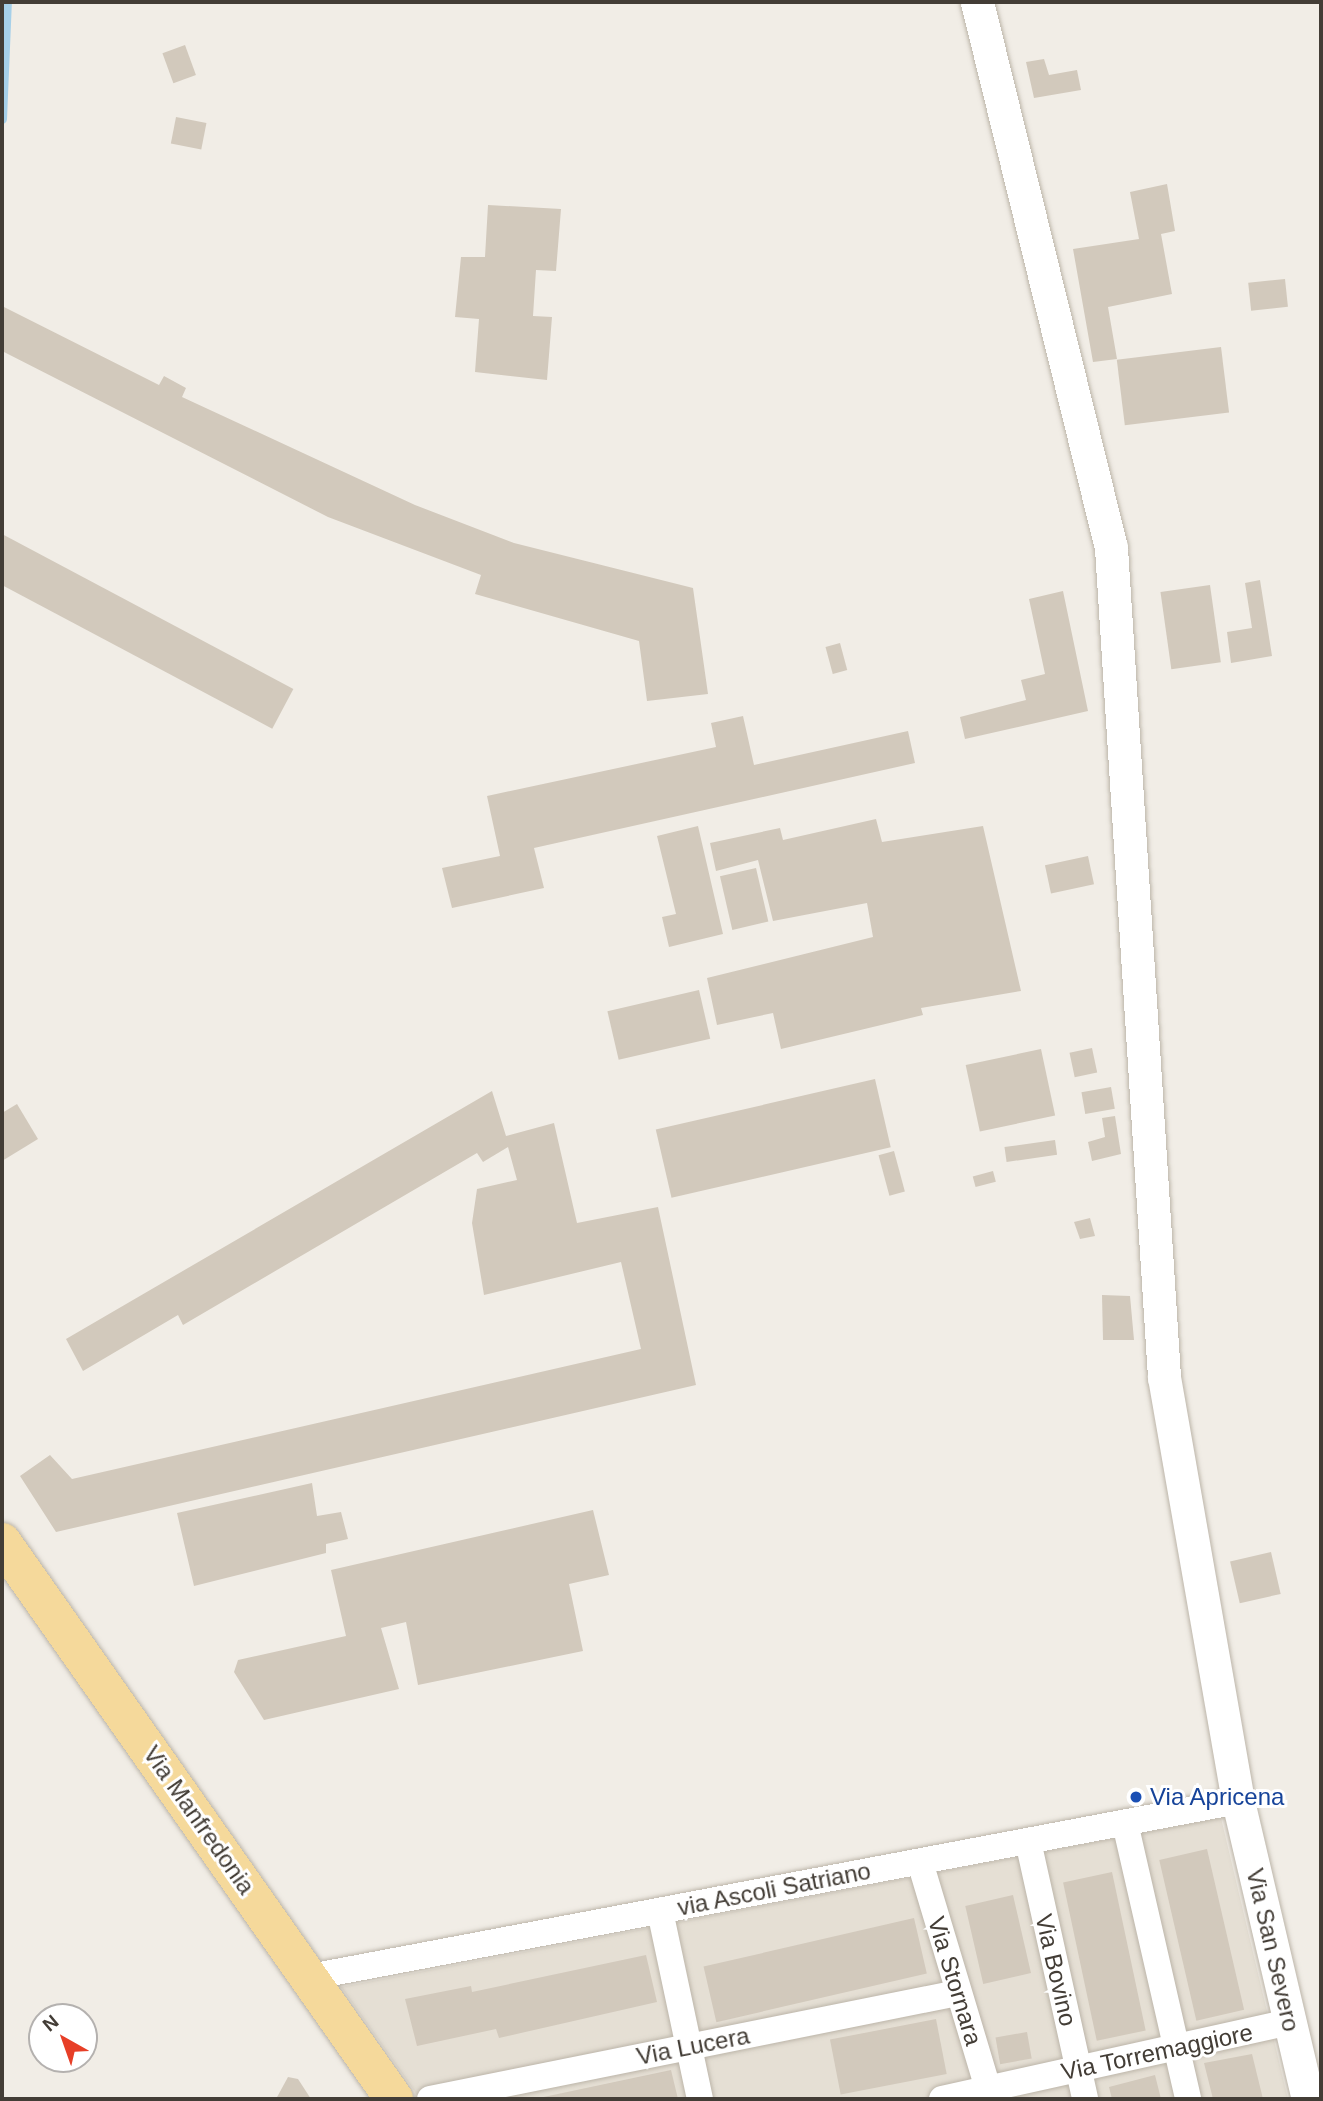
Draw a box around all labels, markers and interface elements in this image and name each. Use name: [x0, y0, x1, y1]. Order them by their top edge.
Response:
street label: Via Manfredonia: [137, 1740, 261, 1900]
place label: Via Apricena: [1150, 1783, 1286, 1811]
marker: Via Apricena: [1128, 1789, 1144, 1805]
street label: via Ascoli Satriano: [674, 1856, 874, 1922]
street label: Via San Severo: [1240, 1866, 1306, 2034]
street label: Via Bovino: [1029, 1911, 1083, 2029]
street label: Via Stornara: [922, 1913, 988, 2049]
north arrow: [28, 2003, 98, 2073]
text: N: [38, 2011, 62, 2036]
street label: Via Torremaggiore: [1058, 2018, 1256, 2086]
street label: Via Lucera: [634, 2021, 752, 2071]

